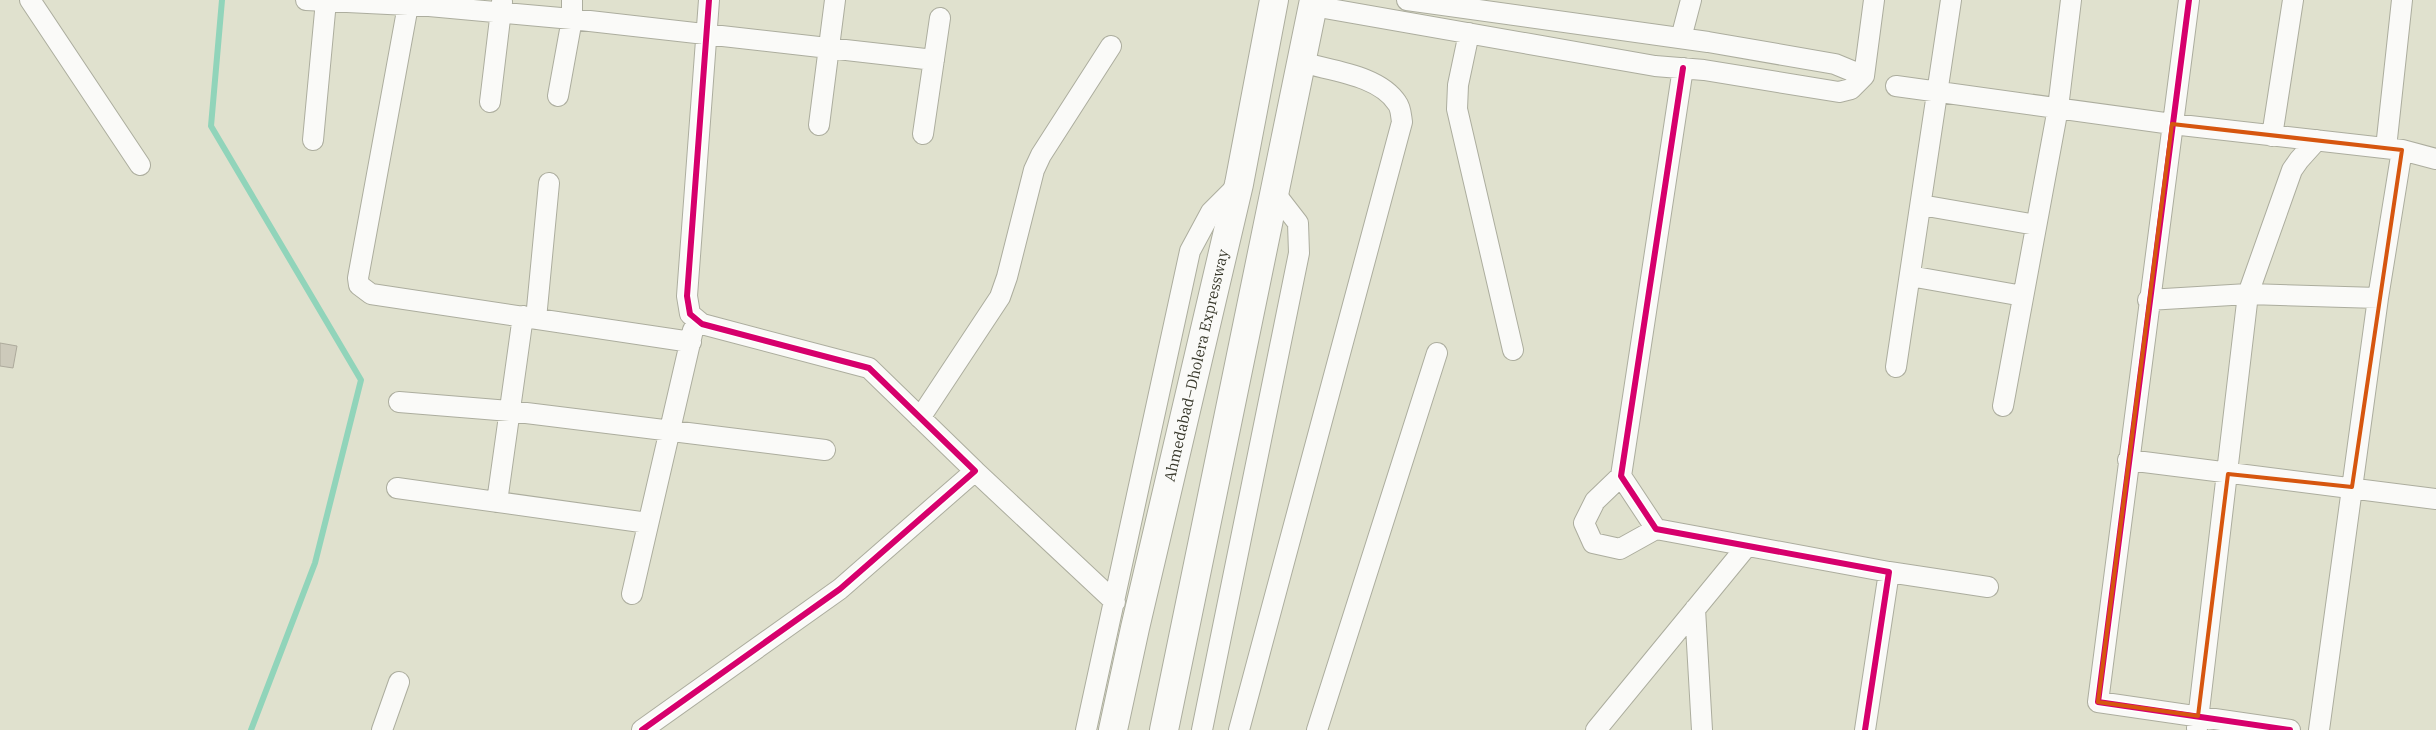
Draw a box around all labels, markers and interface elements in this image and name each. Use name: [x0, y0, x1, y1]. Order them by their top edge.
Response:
street label: Ahmedabad–Dholera Expressway: [1160, 247, 1232, 483]

